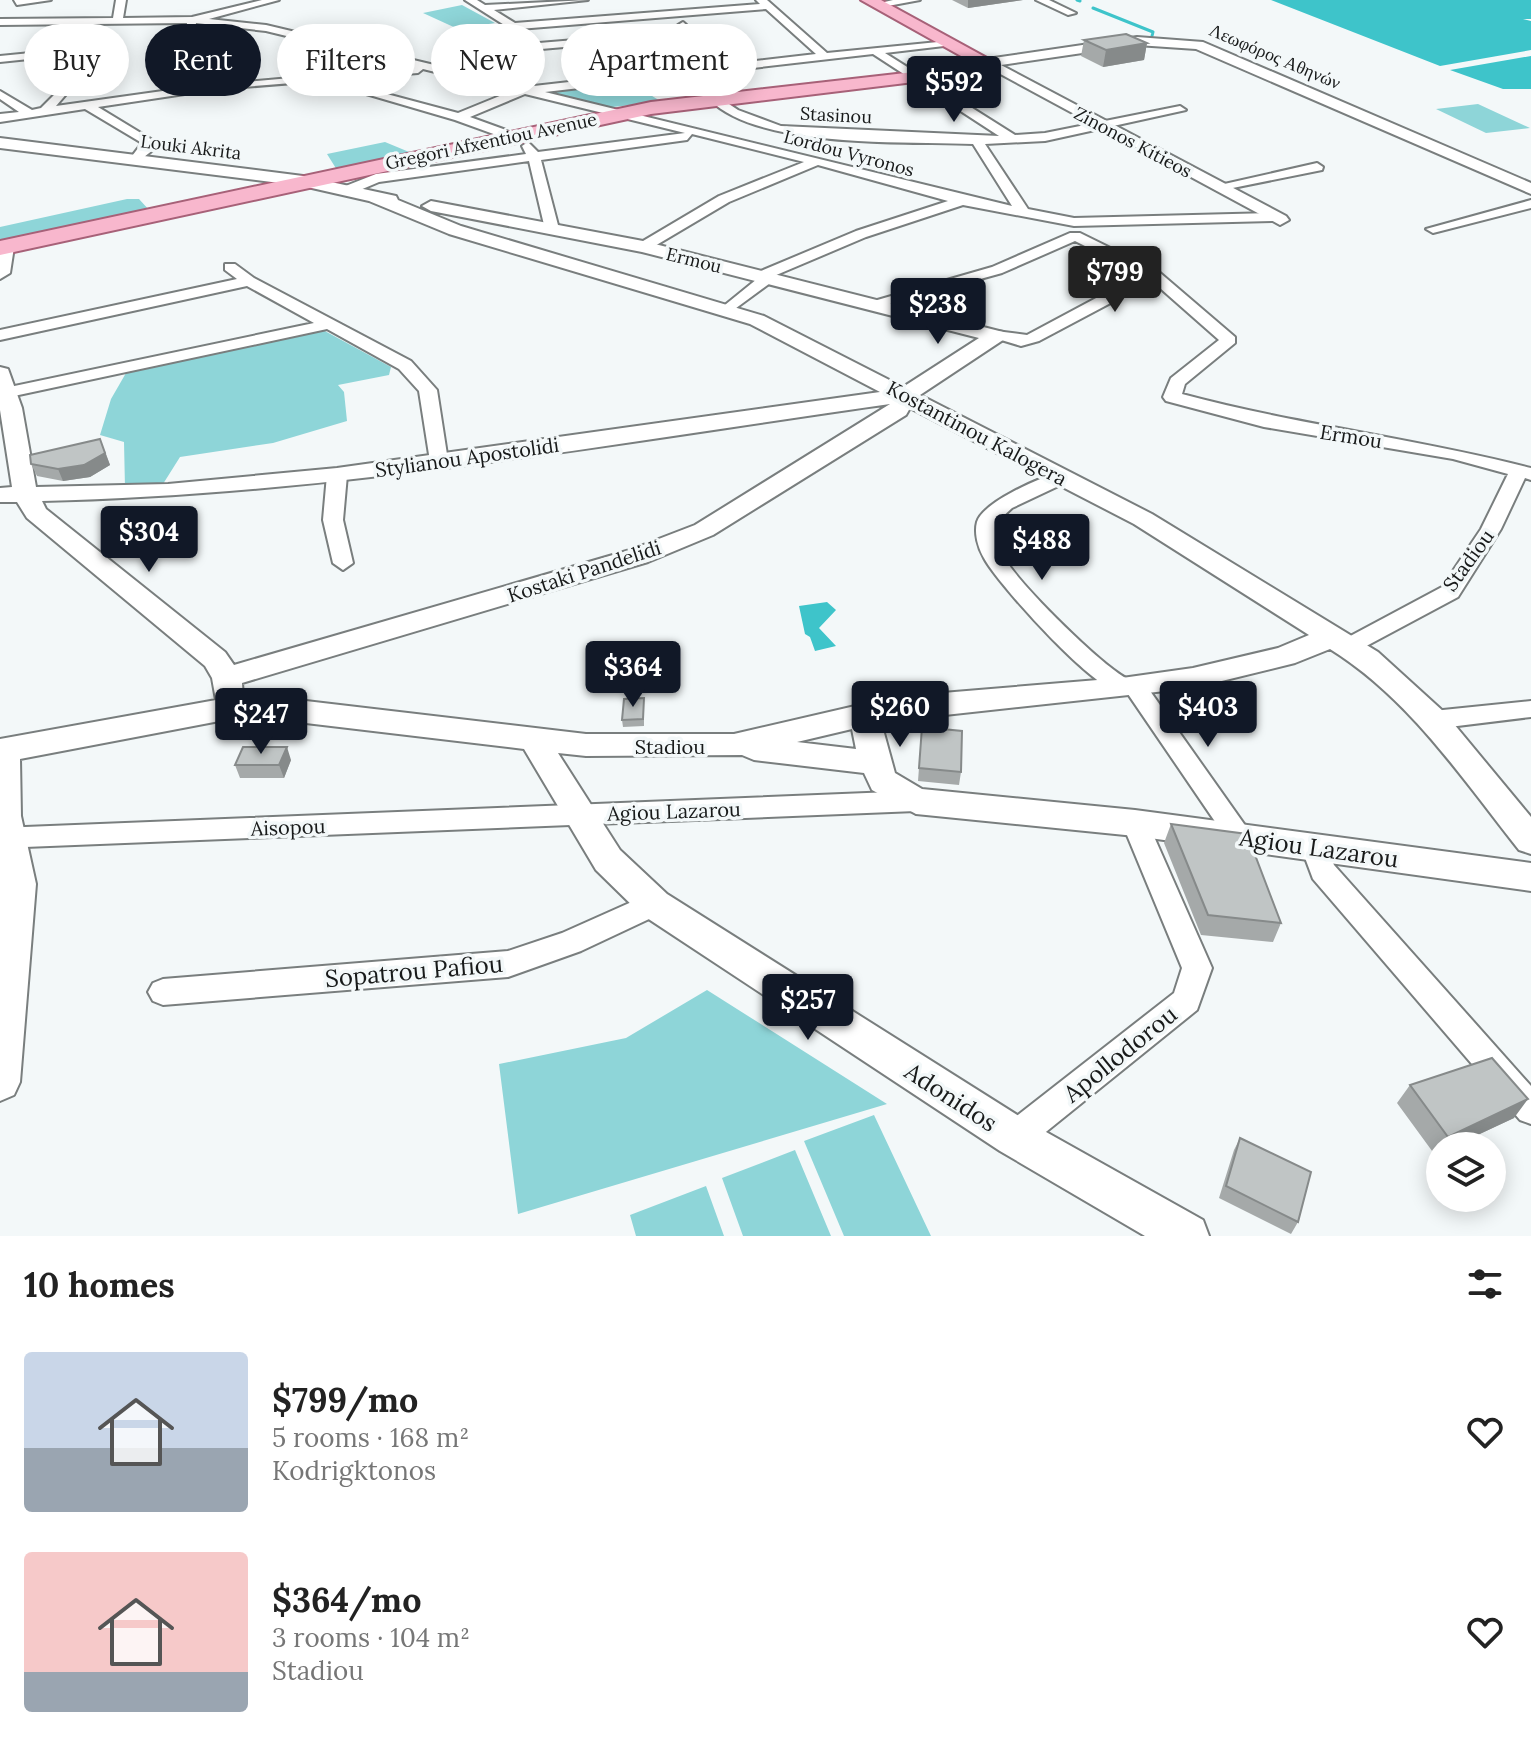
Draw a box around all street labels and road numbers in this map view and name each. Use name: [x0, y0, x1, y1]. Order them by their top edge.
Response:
street label: Λεωφόρος Αθηνών: [1206, 18, 1344, 94]
street label: Zinonos Kitieos: [1070, 101, 1196, 183]
street label: Stasinou: [799, 102, 873, 128]
street label: Gregori Afxentiou Avenue: [383, 107, 599, 175]
street label: Lordou Vyronos: [781, 125, 917, 181]
street label: Louki Akrita: [139, 129, 243, 165]
street label: Ermou: [664, 242, 724, 278]
street label: Kostantinou Kalogera: [883, 375, 1071, 491]
street label: Ermou: [1318, 419, 1384, 453]
street label: Stylianou Apostolidi: [373, 432, 561, 482]
street label: Stadiou: [1437, 524, 1499, 596]
street label: Kostaki Pandelidi: [504, 534, 664, 608]
street label: Stadiou: [635, 734, 705, 759]
street label: Agiou Lazarou: [606, 796, 741, 826]
street label: Aisopou: [249, 813, 326, 841]
street label: Agiou Lazarou: [1236, 821, 1401, 875]
street label: Sopatrou Pafiou: [324, 948, 504, 994]
street label: Apollodorou: [1056, 999, 1183, 1110]
street label: Adonidos: [898, 1055, 1003, 1138]

